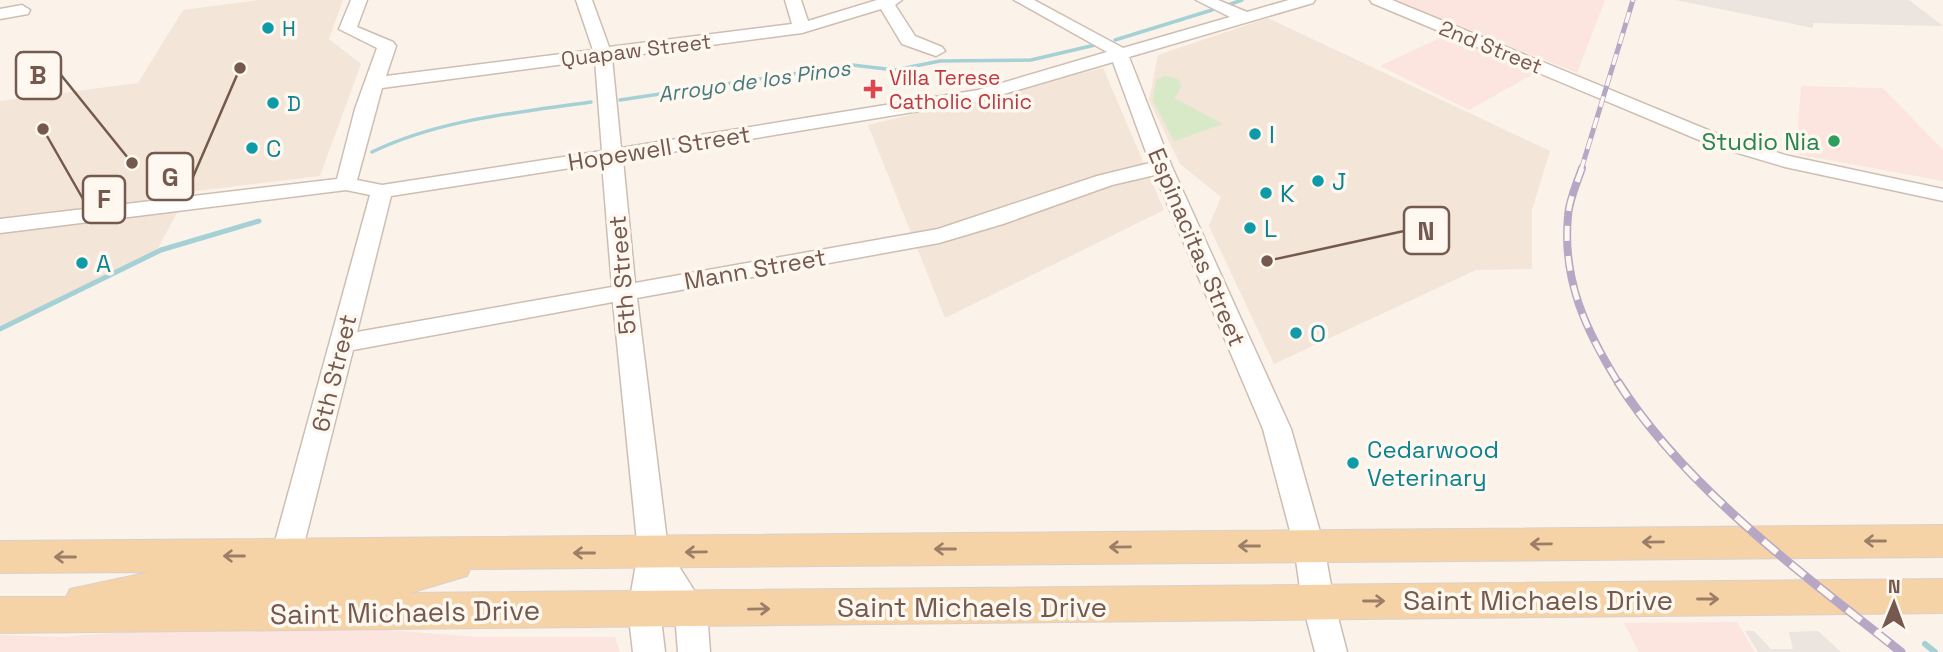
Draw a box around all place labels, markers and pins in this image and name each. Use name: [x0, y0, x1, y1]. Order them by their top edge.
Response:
place label: H: [282, 15, 296, 42]
marker: H: [260, 20, 276, 36]
callout: B: [16, 52, 61, 99]
place label: Villa Terese Catholic Clinic: [889, 64, 1032, 115]
marker: Villa Terese Catholic Clinic: [863, 79, 883, 99]
place label: D: [287, 90, 301, 117]
marker: D: [265, 95, 281, 111]
place label: I: [1269, 119, 1275, 150]
marker: I: [1247, 126, 1263, 142]
place label: Studio Nia: [1702, 126, 1820, 157]
place label: C: [266, 133, 281, 164]
marker: Studio Nia: [1826, 133, 1842, 149]
marker: C: [244, 140, 260, 156]
callout: G: [147, 153, 193, 200]
place label: J: [1332, 166, 1346, 197]
marker: J: [1310, 173, 1326, 189]
callout: F: [83, 176, 125, 223]
place label: K: [1280, 178, 1295, 209]
marker: K: [1258, 185, 1274, 201]
callout: N: [1404, 207, 1449, 254]
place label: L: [1264, 213, 1277, 244]
marker: L: [1242, 220, 1258, 236]
place label: A: [96, 248, 111, 279]
marker: A: [74, 255, 90, 271]
place label: O: [1310, 318, 1326, 349]
marker: O: [1288, 325, 1304, 341]
place label: Cedarwood Veterinary: [1367, 434, 1499, 493]
marker: Cedarwood Veterinary: [1345, 455, 1361, 471]

